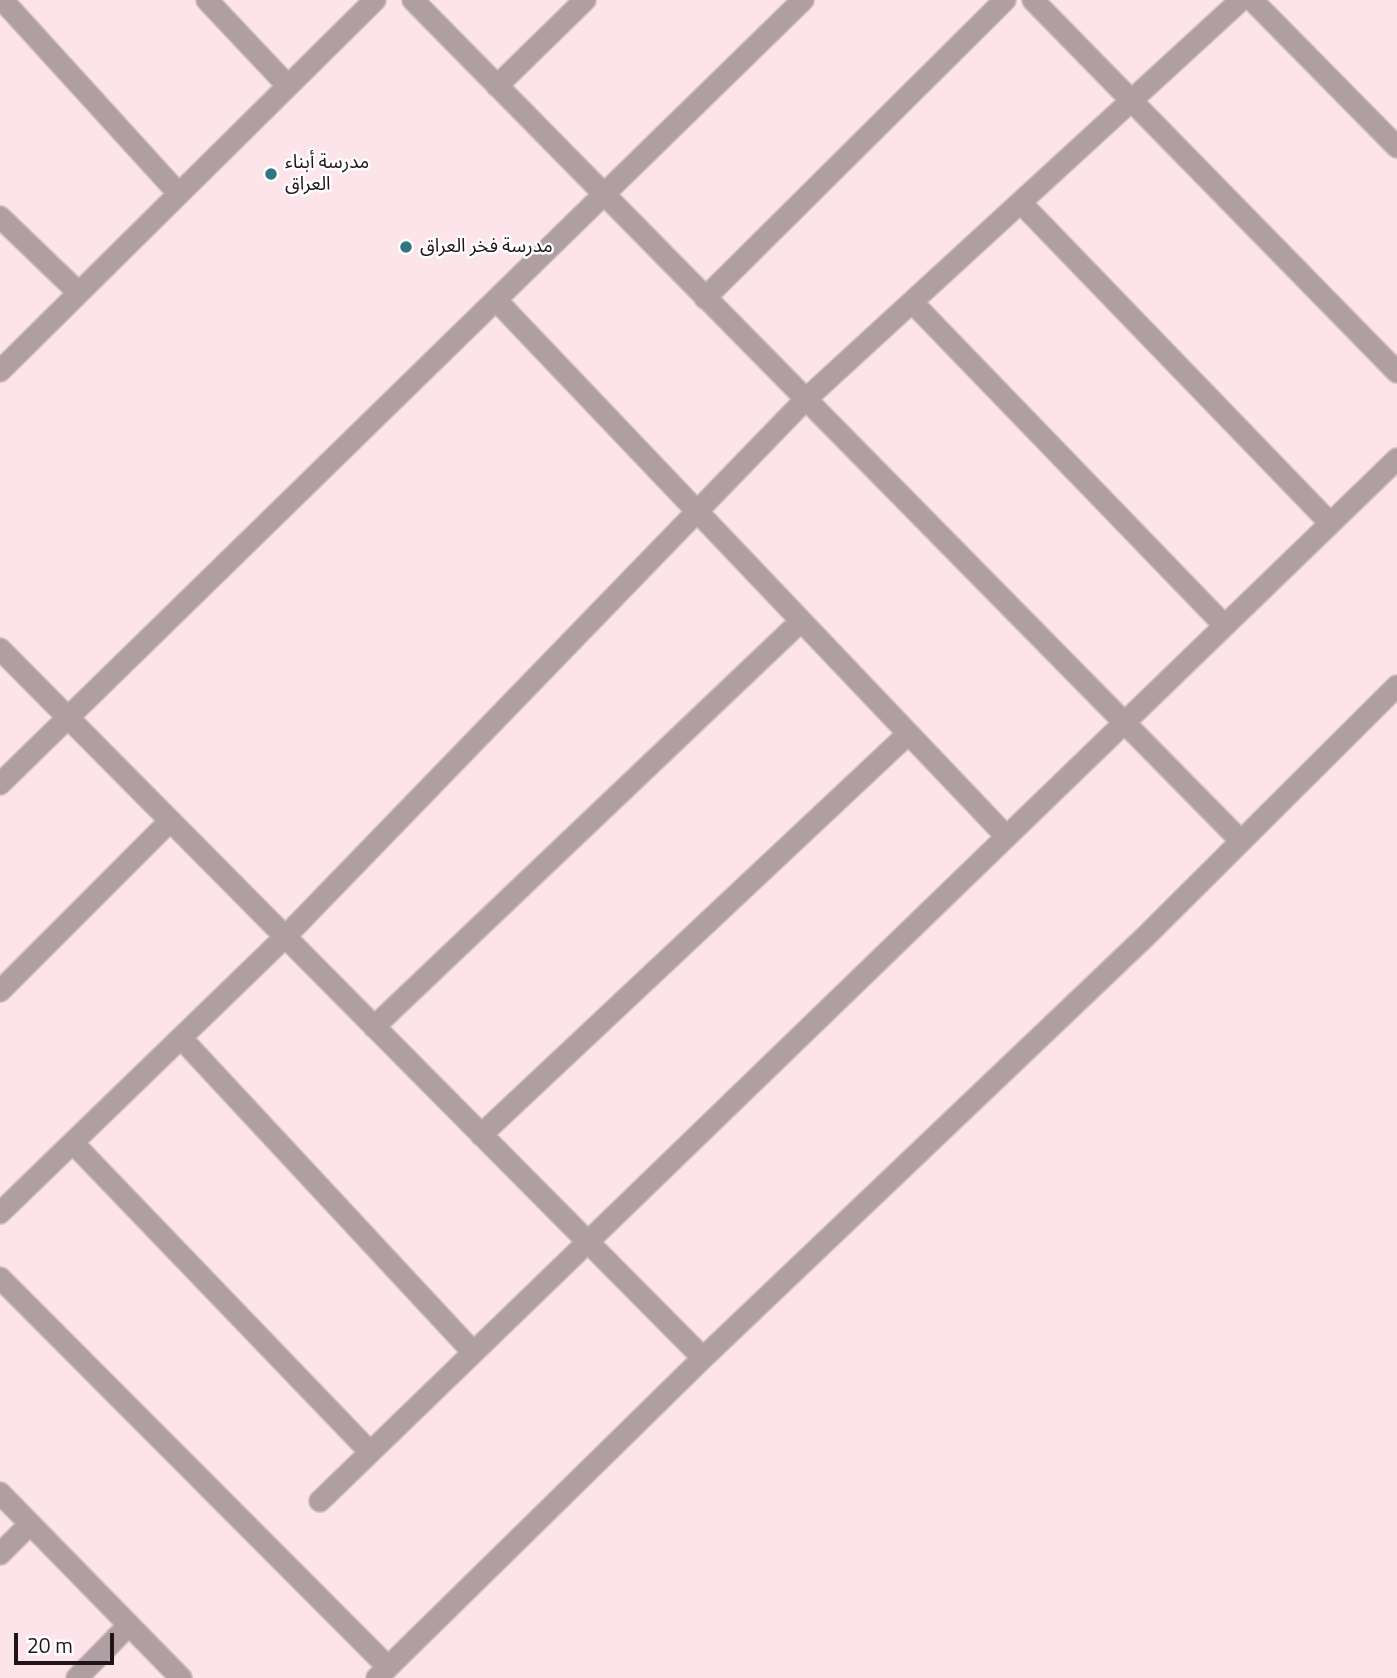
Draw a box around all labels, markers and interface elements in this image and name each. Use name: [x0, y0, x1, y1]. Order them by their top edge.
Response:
place label: مدرسة أبناء العراق: [285, 152, 369, 196]
marker: مدرسة أبناء العراق: [263, 166, 279, 182]
place label: مدرسة فخر العراق: [420, 236, 553, 258]
marker: مدرسة فخر العراق: [398, 239, 414, 255]
scale bar: [18, 1618, 117, 1662]
text: 20 m: [27, 1629, 73, 1661]

